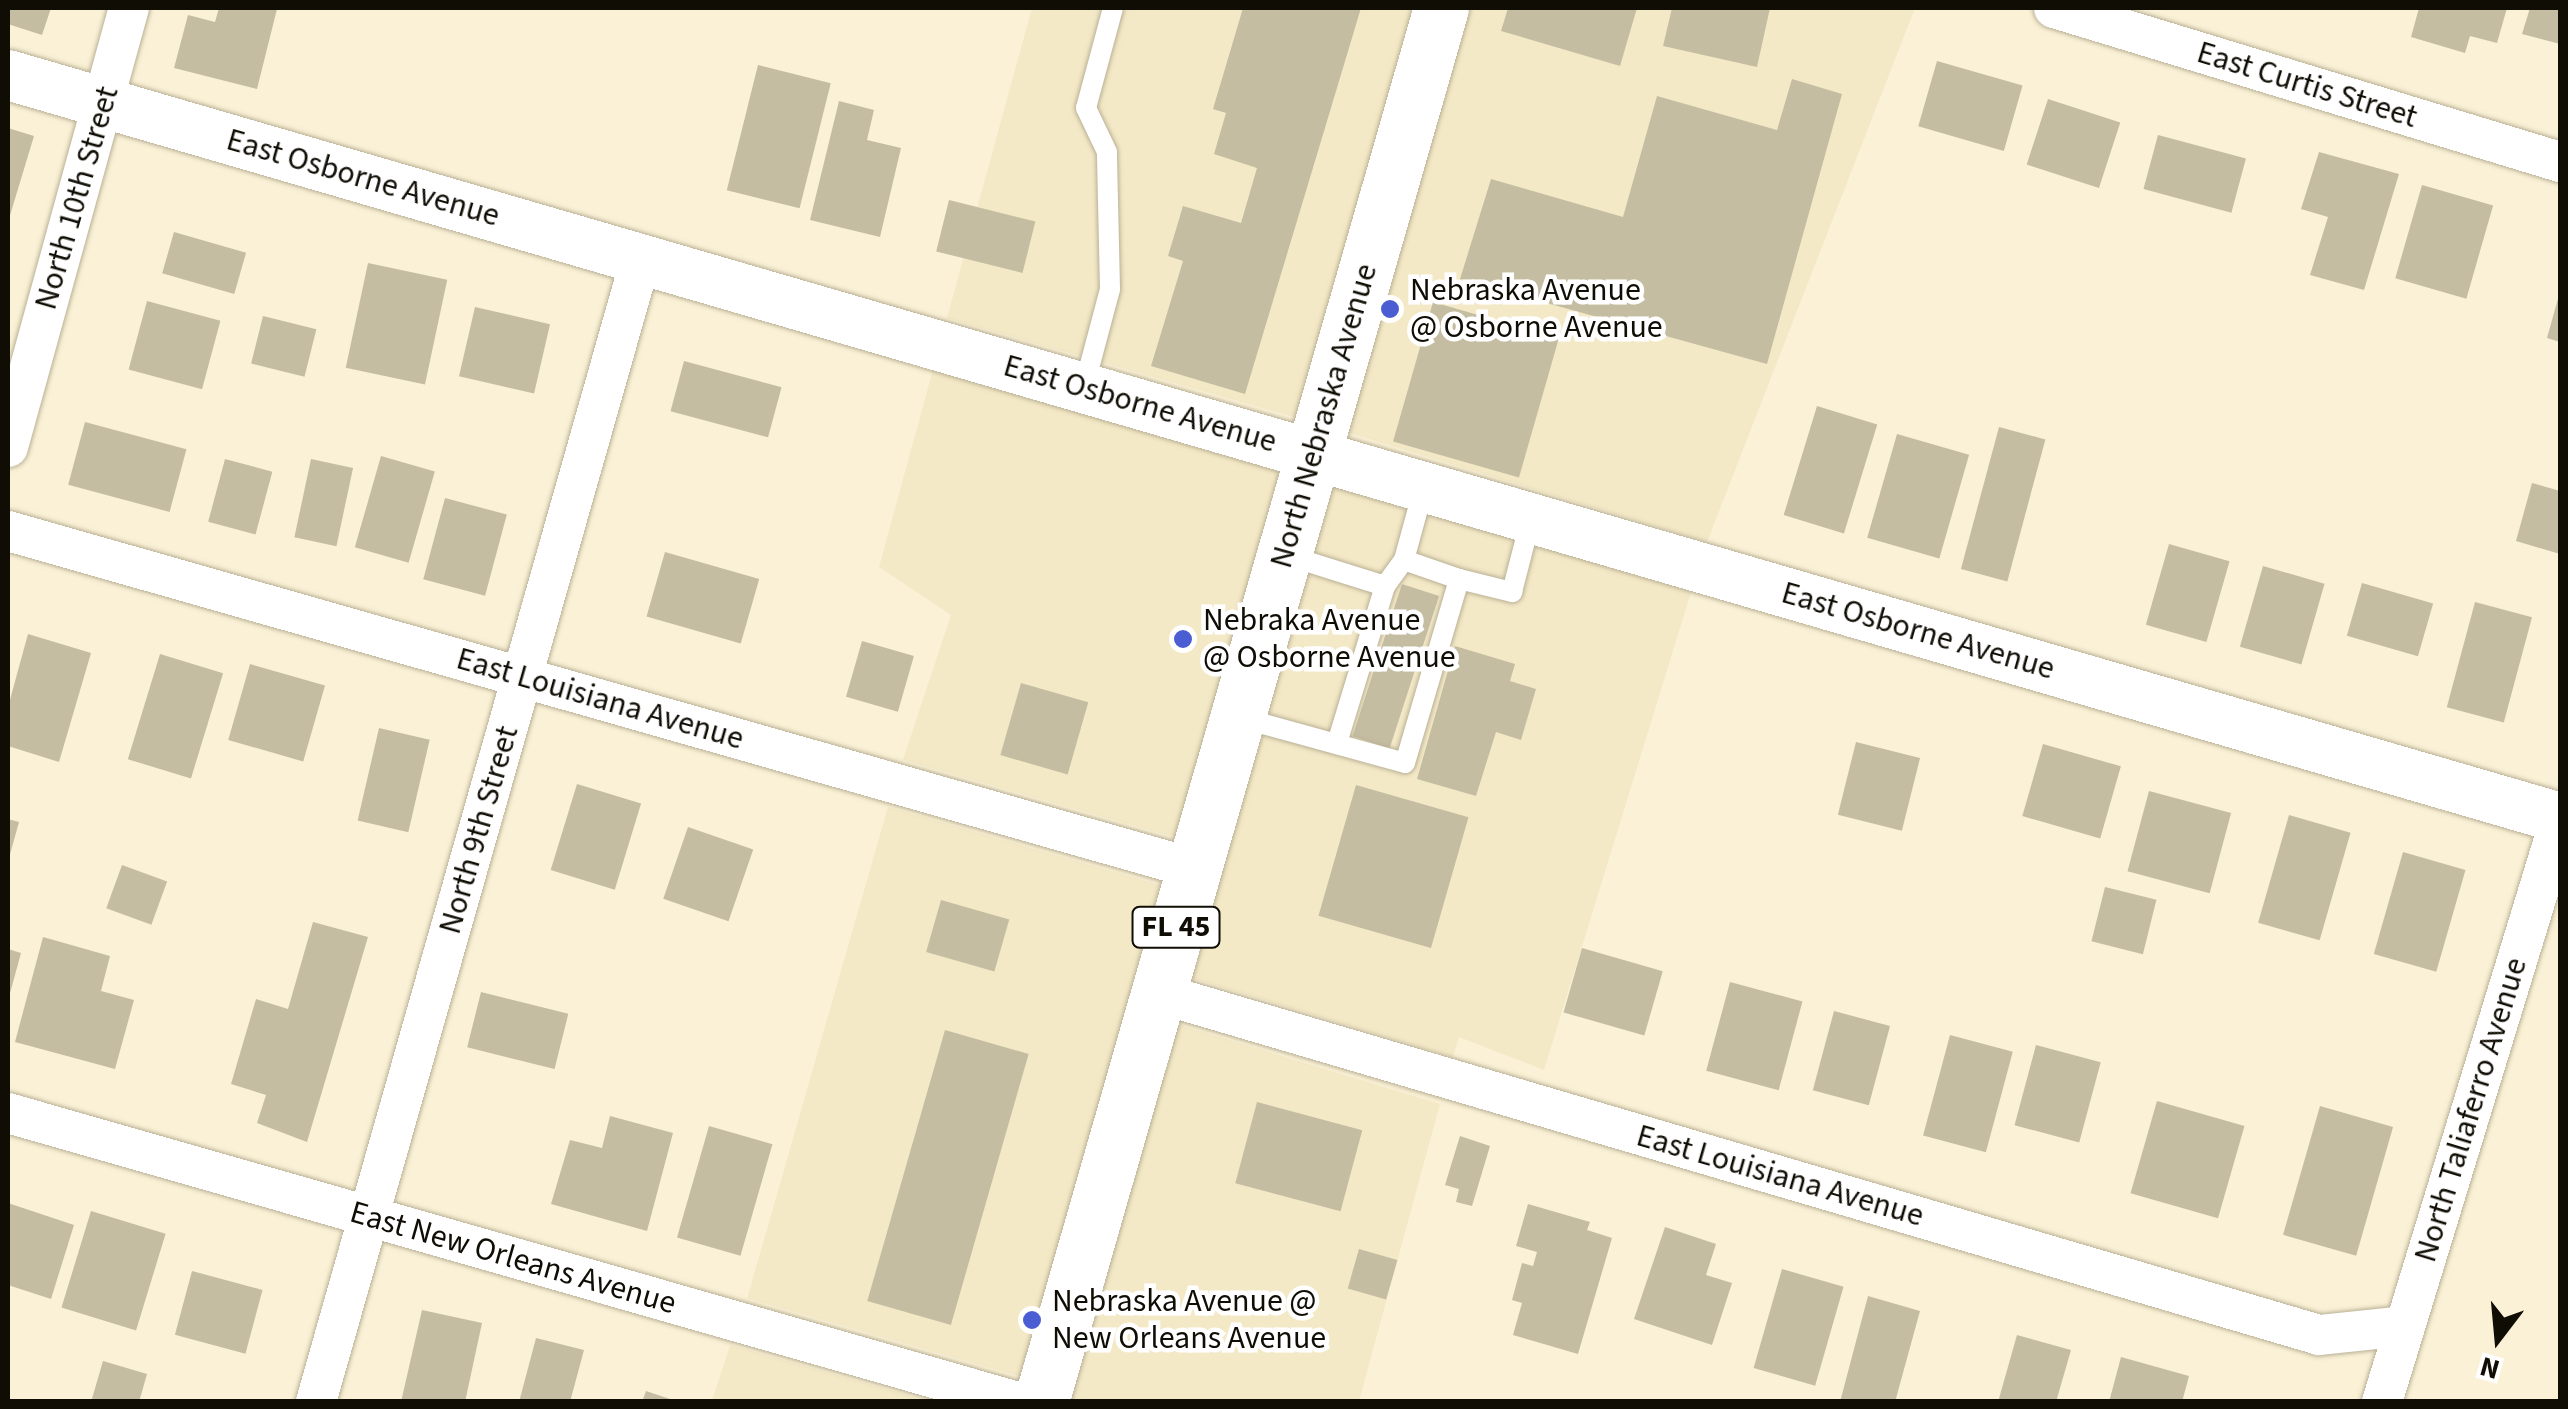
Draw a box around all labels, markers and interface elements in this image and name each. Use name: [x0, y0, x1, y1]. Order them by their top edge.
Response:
street label: East Curtis Street: [2192, 33, 2422, 137]
street label: North 10th Street: [27, 82, 127, 314]
street label: East Osborne Avenue: [222, 121, 504, 235]
street label: North Nebraska Avenue: [1262, 260, 1386, 572]
place label: Nebraska Avenue @ Osborne Avenue: [1410, 272, 1663, 347]
marker: Nebraska Avenue @ Osborne Avenue: [1379, 298, 1401, 320]
street label: East Osborne Avenue: [999, 347, 1281, 461]
street label: East Osborne Avenue: [1777, 574, 2059, 688]
place label: Nebraka Avenue @ Osborne Avenue: [1203, 602, 1456, 677]
marker: Nebraka Avenue @ Osborne Avenue: [1172, 628, 1194, 650]
street label: East Louisiana Avenue: [452, 640, 748, 758]
street label: North 9th Street: [431, 722, 527, 938]
road number: FL 45: [1131, 902, 1221, 952]
street label: North Taliaferro Avenue: [2406, 953, 2536, 1267]
street label: East Louisiana Avenue: [1632, 1117, 1928, 1235]
street label: East New Orleans Avenue: [346, 1193, 680, 1323]
place label: Nebraska Avenue @ New Orleans Avenue: [1052, 1283, 1326, 1358]
north arrow: [2448, 1289, 2548, 1389]
marker: Nebraska Avenue @ New Orleans Avenue: [1021, 1309, 1043, 1331]
text: N: [2475, 1346, 2504, 1390]

